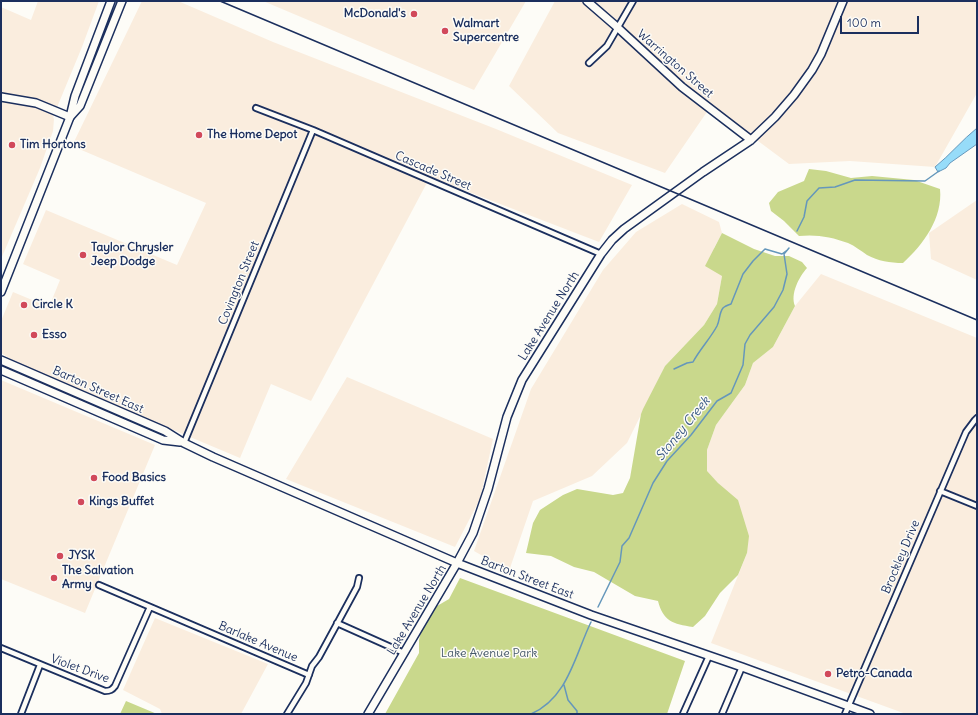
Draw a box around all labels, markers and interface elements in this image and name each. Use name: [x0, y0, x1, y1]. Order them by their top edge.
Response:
place label: McDonald's: [344, 7, 406, 21]
scale bar: [842, 8, 921, 34]
marker: McDonald's: [409, 9, 419, 19]
text: 100 m: [847, 15, 881, 30]
place label: Walmart Supercentre: [453, 17, 519, 45]
marker: Walmart Supercentre: [440, 26, 450, 36]
street label: Warrington Street: [634, 27, 716, 101]
place label: The Home Depot: [207, 128, 297, 142]
marker: The Home Depot: [194, 130, 204, 140]
place label: Tim Hortons: [20, 138, 86, 152]
marker: Tim Hortons: [7, 140, 17, 150]
street label: Cascade Street: [393, 148, 473, 194]
street label: Covington Street: [216, 239, 262, 327]
place label: Taylor Chrysler Jeep Dodge: [91, 241, 173, 269]
marker: Taylor Chrysler Jeep Dodge: [78, 250, 88, 260]
street label: Lake Avenue North: [516, 269, 582, 363]
place label: Circle K: [32, 298, 73, 312]
marker: Circle K: [19, 300, 29, 310]
place label: Esso: [42, 328, 67, 342]
marker: Esso: [29, 330, 39, 340]
street label: Barton Street East: [50, 363, 146, 417]
water label: Stoney Creek: [652, 394, 714, 464]
place label: Food Basics: [102, 471, 166, 485]
marker: Food Basics: [89, 473, 99, 483]
place label: Kings Buffet: [89, 495, 154, 509]
marker: Kings Buffet: [76, 497, 86, 507]
street label: Brockley Drive: [879, 518, 923, 596]
place label: JYSK: [68, 549, 95, 563]
marker: JYSK: [55, 551, 65, 561]
street label: Barton Street East: [479, 554, 575, 602]
street label: Lake Avenue North: [384, 562, 450, 658]
place label: The Salvation Army: [62, 564, 134, 592]
marker: The Salvation Army: [49, 573, 59, 583]
street label: Barlake Avenue: [216, 619, 300, 665]
park label: Lake Avenue Park: [441, 647, 537, 661]
street label: Violet Drive: [49, 652, 111, 686]
place label: Petro-Canada: [836, 667, 912, 681]
marker: Petro-Canada: [823, 669, 833, 679]

